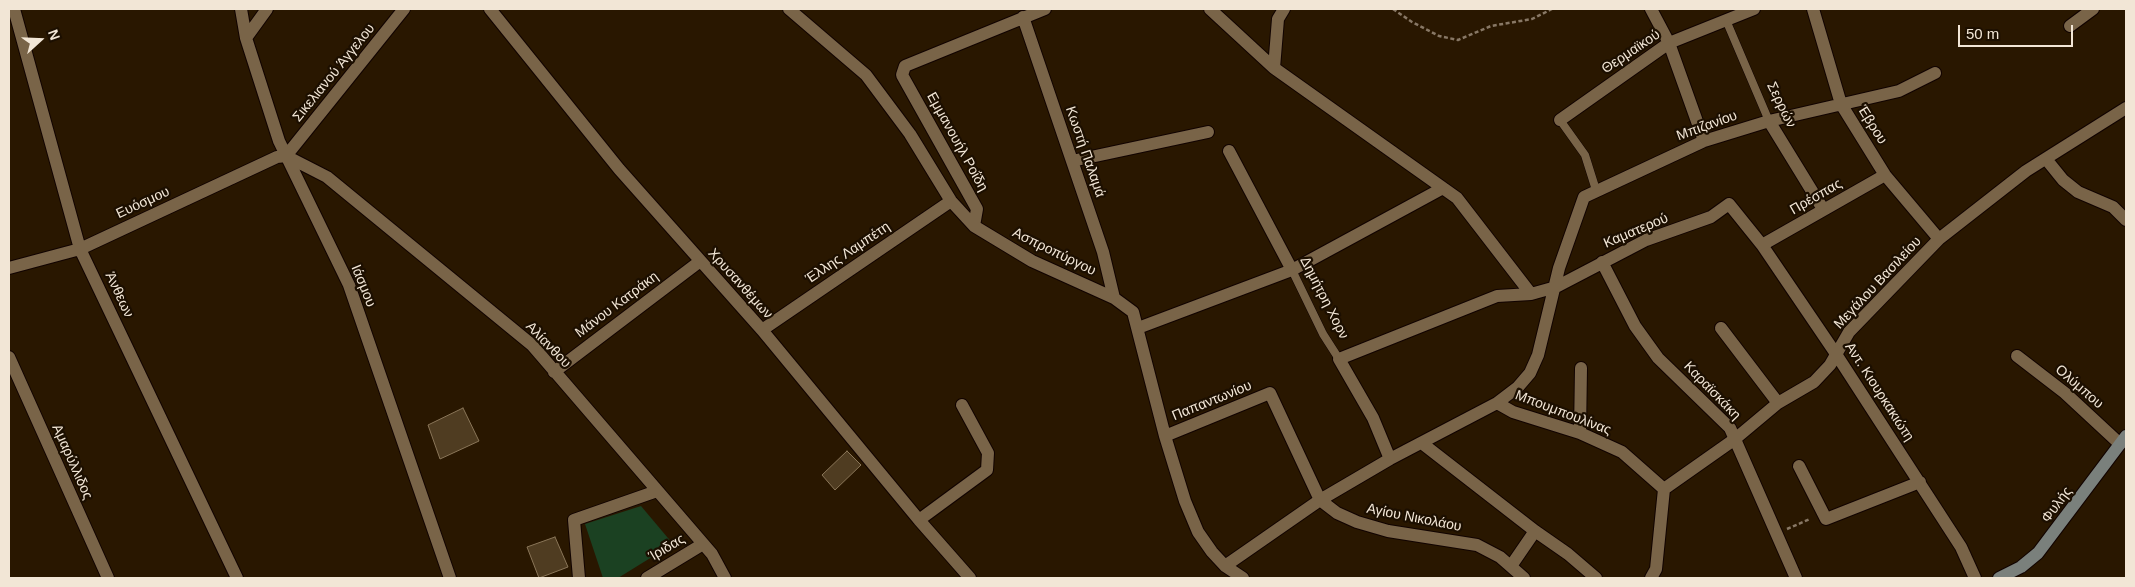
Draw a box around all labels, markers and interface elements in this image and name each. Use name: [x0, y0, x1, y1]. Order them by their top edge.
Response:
north arrow: [15, 15, 65, 65]
scale bar: [1960, 15, 2075, 47]
street label: Σικελιανού Άγγελου: [289, 21, 379, 125]
text: 50 m: [1966, 25, 1999, 42]
street label: Θερμαϊκού: [1599, 26, 1663, 78]
text: N: [45, 27, 63, 42]
street label: Σερρών: [1763, 79, 1799, 131]
street label: Εμμανουήλ Ροΐδη: [923, 90, 991, 194]
street label: Έβρου: [1854, 103, 1890, 147]
street label: Κωστή Παλαμά: [1062, 104, 1108, 200]
street label: Μπιζανίου: [1674, 107, 1740, 145]
street label: Πρέσπας: [1787, 175, 1845, 219]
street label: Ευόσμου: [114, 183, 172, 223]
street label: Καματερού: [1601, 210, 1671, 252]
street label: Έλλης Λαμπέτη: [803, 219, 893, 287]
street label: Ασπροπύργου: [1009, 225, 1099, 279]
street label: Μεγάλου Βασιλείου: [1831, 233, 1925, 333]
street label: Χρυσανθέμων: [704, 245, 776, 323]
street label: Δημήτρη Χορν: [1296, 254, 1352, 342]
street label: Ιάσμου: [347, 262, 379, 310]
street label: Μάνου Κατράκη: [572, 268, 662, 342]
street label: Άνθεων: [101, 270, 137, 320]
street label: Αλίανθου: [522, 318, 574, 372]
street label: Αντ. Κιουρκακιώτη: [1841, 339, 1917, 445]
street label: Καραϊσκάκη: [1680, 358, 1744, 424]
street label: Ολύμπου: [2052, 362, 2106, 412]
street label: Παπαντωνίου: [1170, 377, 1254, 425]
street label: Μπουμπουλίνας: [1513, 387, 1613, 439]
street label: Αμαρύλλιδος: [48, 422, 96, 502]
street label: Φυλής: [2038, 484, 2076, 526]
street label: Αγίου Νικολάου: [1365, 501, 1463, 535]
street label: Ίριδας: [646, 531, 688, 565]

